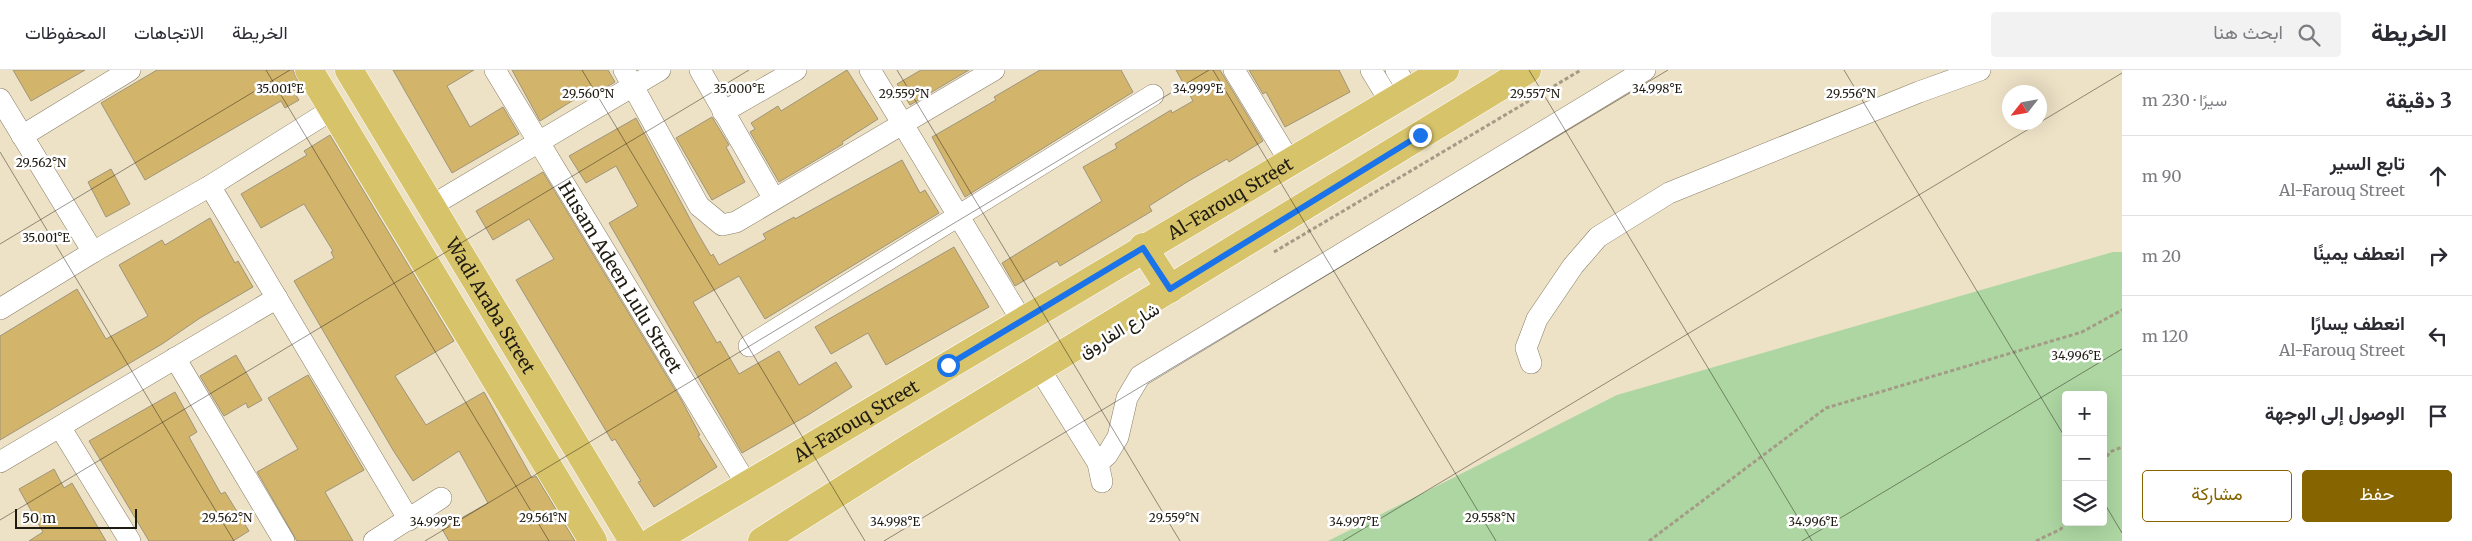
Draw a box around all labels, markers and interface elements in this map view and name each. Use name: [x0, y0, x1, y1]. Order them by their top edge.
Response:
search box: [1991, 12, 2341, 57]
text: الخريطة: [2371, 17, 2447, 48]
text: ابحث هنا: [2213, 20, 2283, 44]
text: المحفوظات: [25, 21, 106, 44]
text: الاتجاهات: [134, 21, 204, 44]
text: الخريطة: [232, 21, 288, 44]
icon: search: [2295, 21, 2323, 49]
text: 35.001°E: [256, 81, 304, 96]
text: 35.000°E: [713, 81, 765, 96]
text: 34.999°E: [1173, 81, 1224, 96]
text: 34.998°E: [1632, 81, 1682, 96]
north arrow: [2002, 85, 2047, 130]
text: 29.560°N: [562, 86, 615, 101]
text: 29.559°N: [879, 86, 930, 101]
text: 29.557°N: [1510, 86, 1561, 101]
text: 29.556°N: [1826, 86, 1877, 101]
text: 3 دقيقة: [2385, 87, 2452, 114]
text: سيرًا · 230 m: [2142, 90, 2227, 110]
route end: [1409, 124, 1432, 147]
text: تابع السير: [2330, 151, 2405, 175]
street label: Al-Farouq Street: [1162, 152, 1297, 245]
text: 29.562°N: [16, 155, 67, 170]
icon: ahead: [2424, 162, 2452, 190]
text: 90 m: [2142, 166, 2182, 186]
street label: Husam Adeen Lulu Street: [554, 177, 688, 377]
text: Al-Farouq Street: [2279, 180, 2405, 200]
text: 35.001°E: [22, 230, 70, 245]
street label: Wadi Araba Street: [441, 232, 541, 378]
text: انعطف يمينًا: [2313, 241, 2405, 265]
icon: right: [2424, 242, 2452, 270]
text: 20 m: [2142, 246, 2181, 266]
street label: شارع الفاروق: [1075, 297, 1164, 364]
text: انعطف يسارًا: [2311, 311, 2405, 335]
icon: left: [2424, 322, 2452, 350]
text: 120 m: [2142, 326, 2188, 346]
text: Al-Farouq Street: [2279, 340, 2405, 360]
text: 34.996°E: [2051, 348, 2101, 363]
route start: [937, 354, 960, 377]
street label: Al-Farouq Street: [788, 374, 923, 467]
map controls: [2062, 391, 2107, 526]
button: +: [2062, 391, 2107, 436]
text: الوصول إلى الوجهة: [2265, 401, 2405, 425]
icon: arrive: [2424, 402, 2452, 430]
button: −: [2062, 436, 2107, 481]
button: مشاركة: [2142, 470, 2292, 522]
button: حفظ: [2302, 470, 2452, 522]
button: layers: [2062, 481, 2107, 526]
scale bar: [15, 506, 138, 529]
text: 50 m: [22, 509, 56, 527]
text: 29.562°N: [202, 510, 253, 525]
text: 29.561°N: [519, 510, 568, 525]
text: 29.559°N: [1149, 510, 1200, 525]
text: 29.558°N: [1465, 510, 1516, 525]
text: 34.999°E: [410, 514, 461, 529]
text: 34.998°E: [870, 514, 920, 529]
text: 34.997°E: [1329, 514, 1379, 529]
text: 34.996°E: [1788, 514, 1838, 529]

